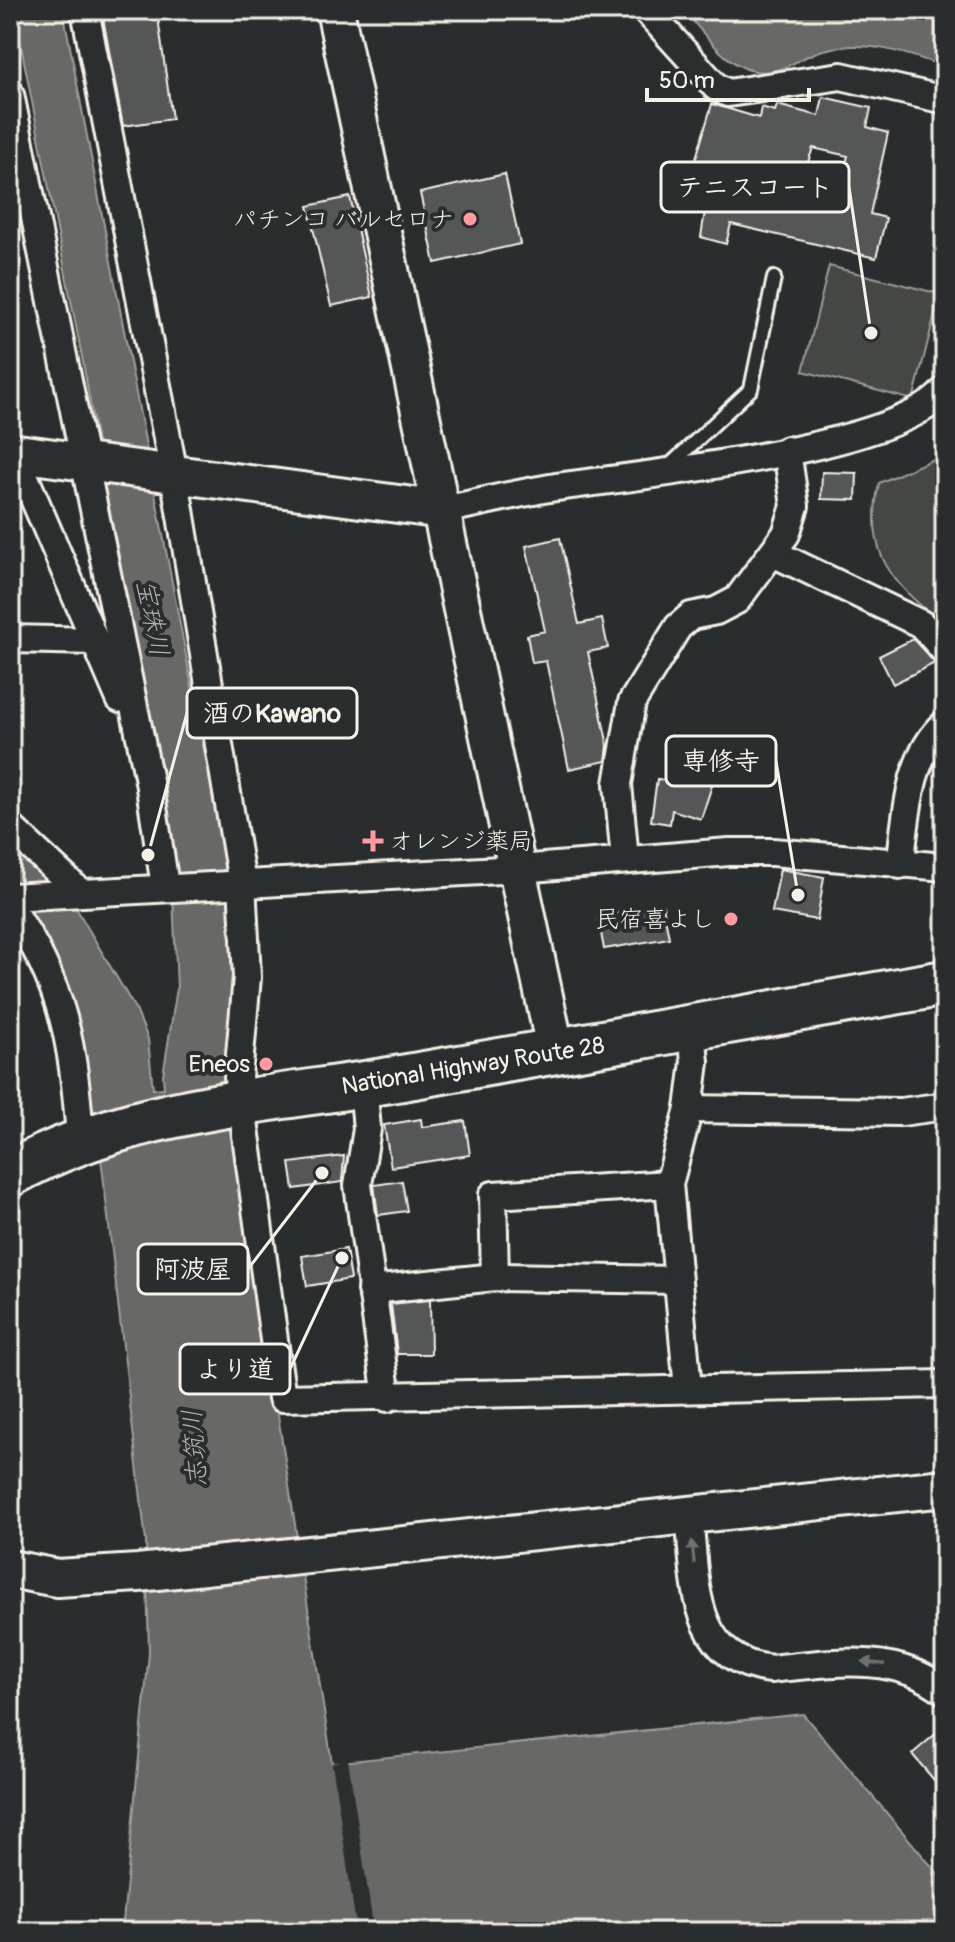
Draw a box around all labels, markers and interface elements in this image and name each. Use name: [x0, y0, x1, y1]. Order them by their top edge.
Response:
scale bar: [647, 52, 809, 102]
text: 50 m: [659, 66, 715, 95]
callout: テニスコート: [661, 162, 849, 212]
text: テニスコート: [677, 172, 833, 204]
place label: パチンコ バルセロナ: [233, 205, 454, 234]
marker: パチンコ バルセロナ: [461, 210, 479, 228]
water label: 宝珠川: [129, 577, 175, 659]
callout: 酒のKawano: [187, 688, 357, 738]
text: 酒のKawano: [203, 698, 341, 730]
callout: 専修寺: [666, 736, 776, 786]
text: 専修寺: [682, 746, 760, 778]
place label: オレンジ薬局: [389, 827, 533, 856]
marker: オレンジ薬局: [364, 832, 382, 850]
place label: 民宿喜よし: [595, 905, 715, 934]
marker: 民宿喜よし: [722, 910, 740, 928]
street label: National Highway Route 28: [339, 1031, 607, 1101]
place label: Eneos: [188, 1050, 250, 1079]
marker: Eneos: [257, 1055, 275, 1073]
callout: 阿波屋: [138, 1244, 248, 1294]
text: 阿波屋: [154, 1254, 232, 1286]
callout: より道: [180, 1344, 290, 1394]
text: より道: [196, 1354, 274, 1386]
water label: 志筑川: [176, 1408, 214, 1488]
one-way arrow: [686, 1539, 699, 1564]
one-way arrow: [861, 1657, 886, 1670]

